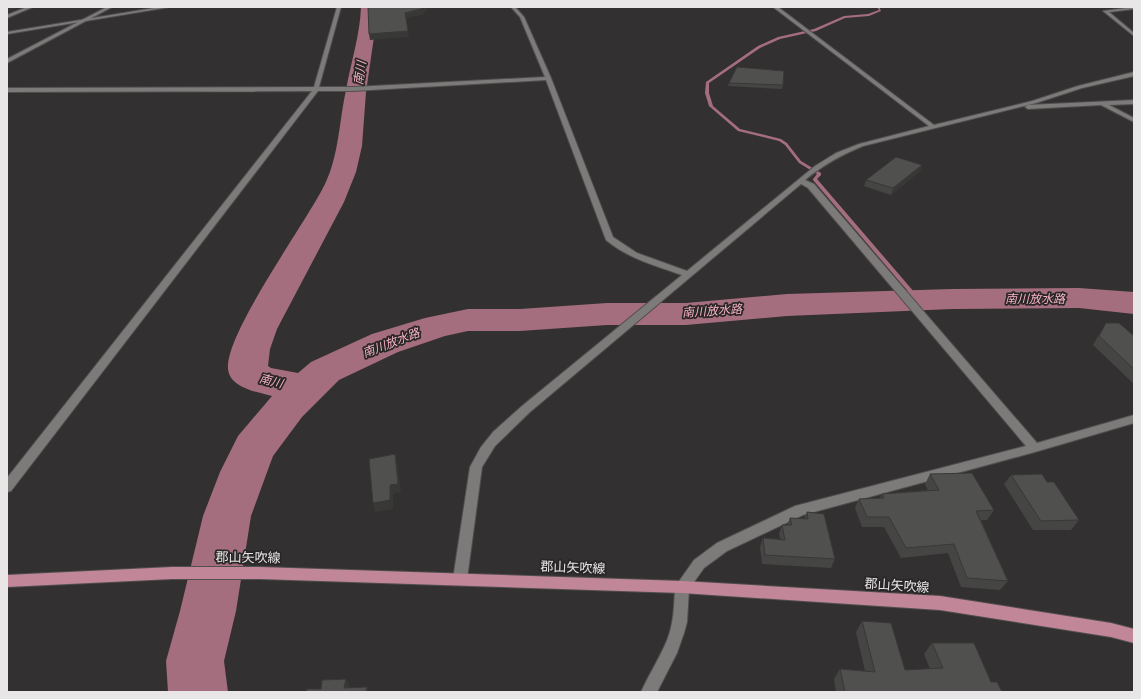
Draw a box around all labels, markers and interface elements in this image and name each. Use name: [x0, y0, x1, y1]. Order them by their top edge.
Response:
water label: 南川: [351, 58, 369, 86]
water label: 南川放水路: [1005, 292, 1066, 306]
water label: 南川放水路: [682, 302, 743, 320]
water label: 南川放水路: [360, 325, 422, 360]
water label: 南川: [258, 371, 286, 391]
street label: 郡山矢吹線: [215, 549, 281, 566]
street label: 郡山矢吹線: [540, 559, 606, 576]
street label: 郡山矢吹線: [864, 576, 930, 595]

